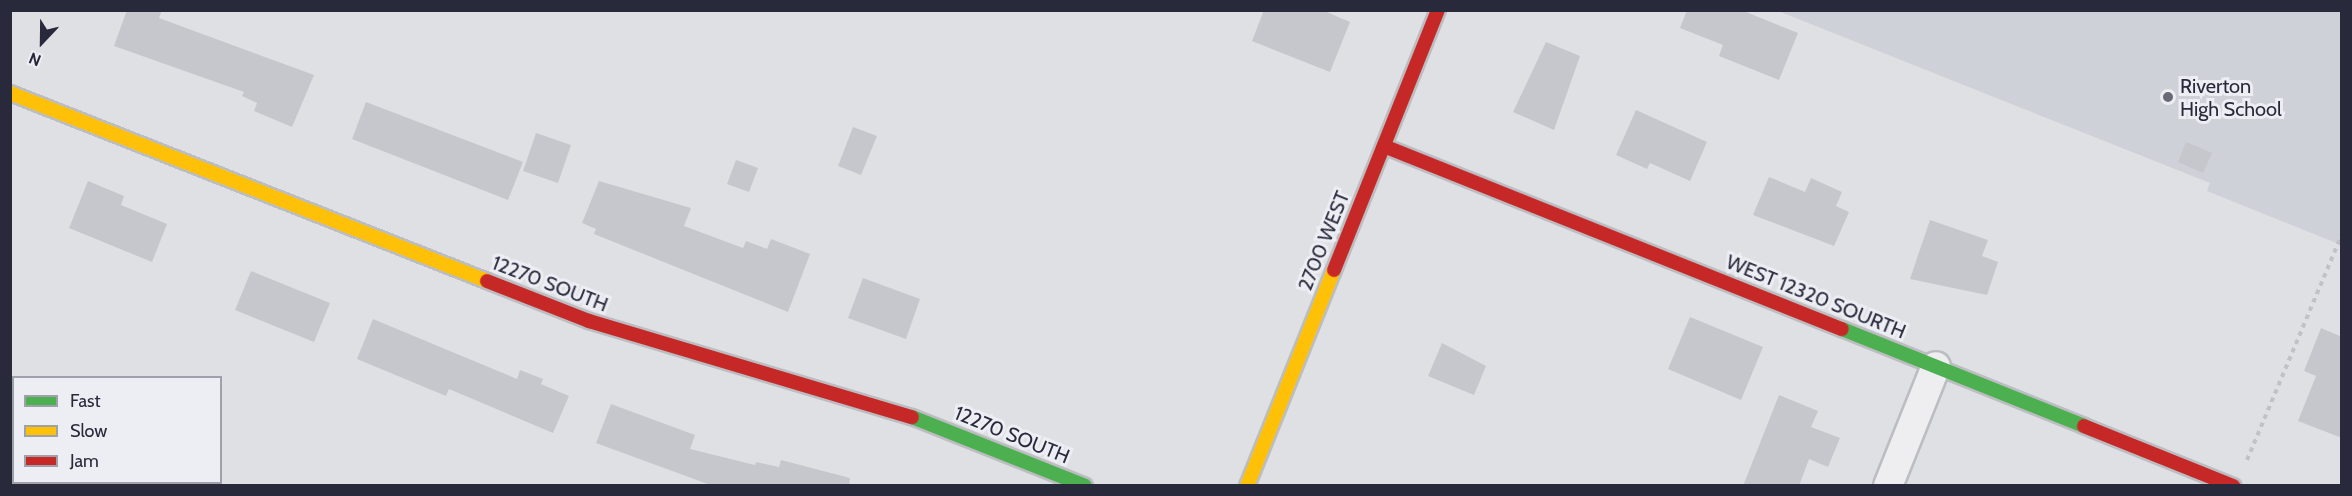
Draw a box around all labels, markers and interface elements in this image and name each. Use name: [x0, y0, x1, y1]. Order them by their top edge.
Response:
north arrow: [12, 12, 72, 72]
text: N: [26, 48, 44, 70]
place label: Riverton High School: [2180, 74, 2282, 121]
marker: Riverton High School: [2161, 90, 2175, 104]
street label: 2700 WEST: [1293, 188, 1355, 294]
street label: WEST 12320 SOURTH: [1723, 250, 1909, 344]
street label: 12270 SOUTH: [489, 251, 611, 317]
legend: [12, 376, 222, 484]
text: Fast: [70, 390, 101, 412]
street label: 12270 SOUTH: [951, 401, 1073, 469]
text: Slow: [70, 420, 107, 442]
text: Jam: [70, 450, 99, 472]

